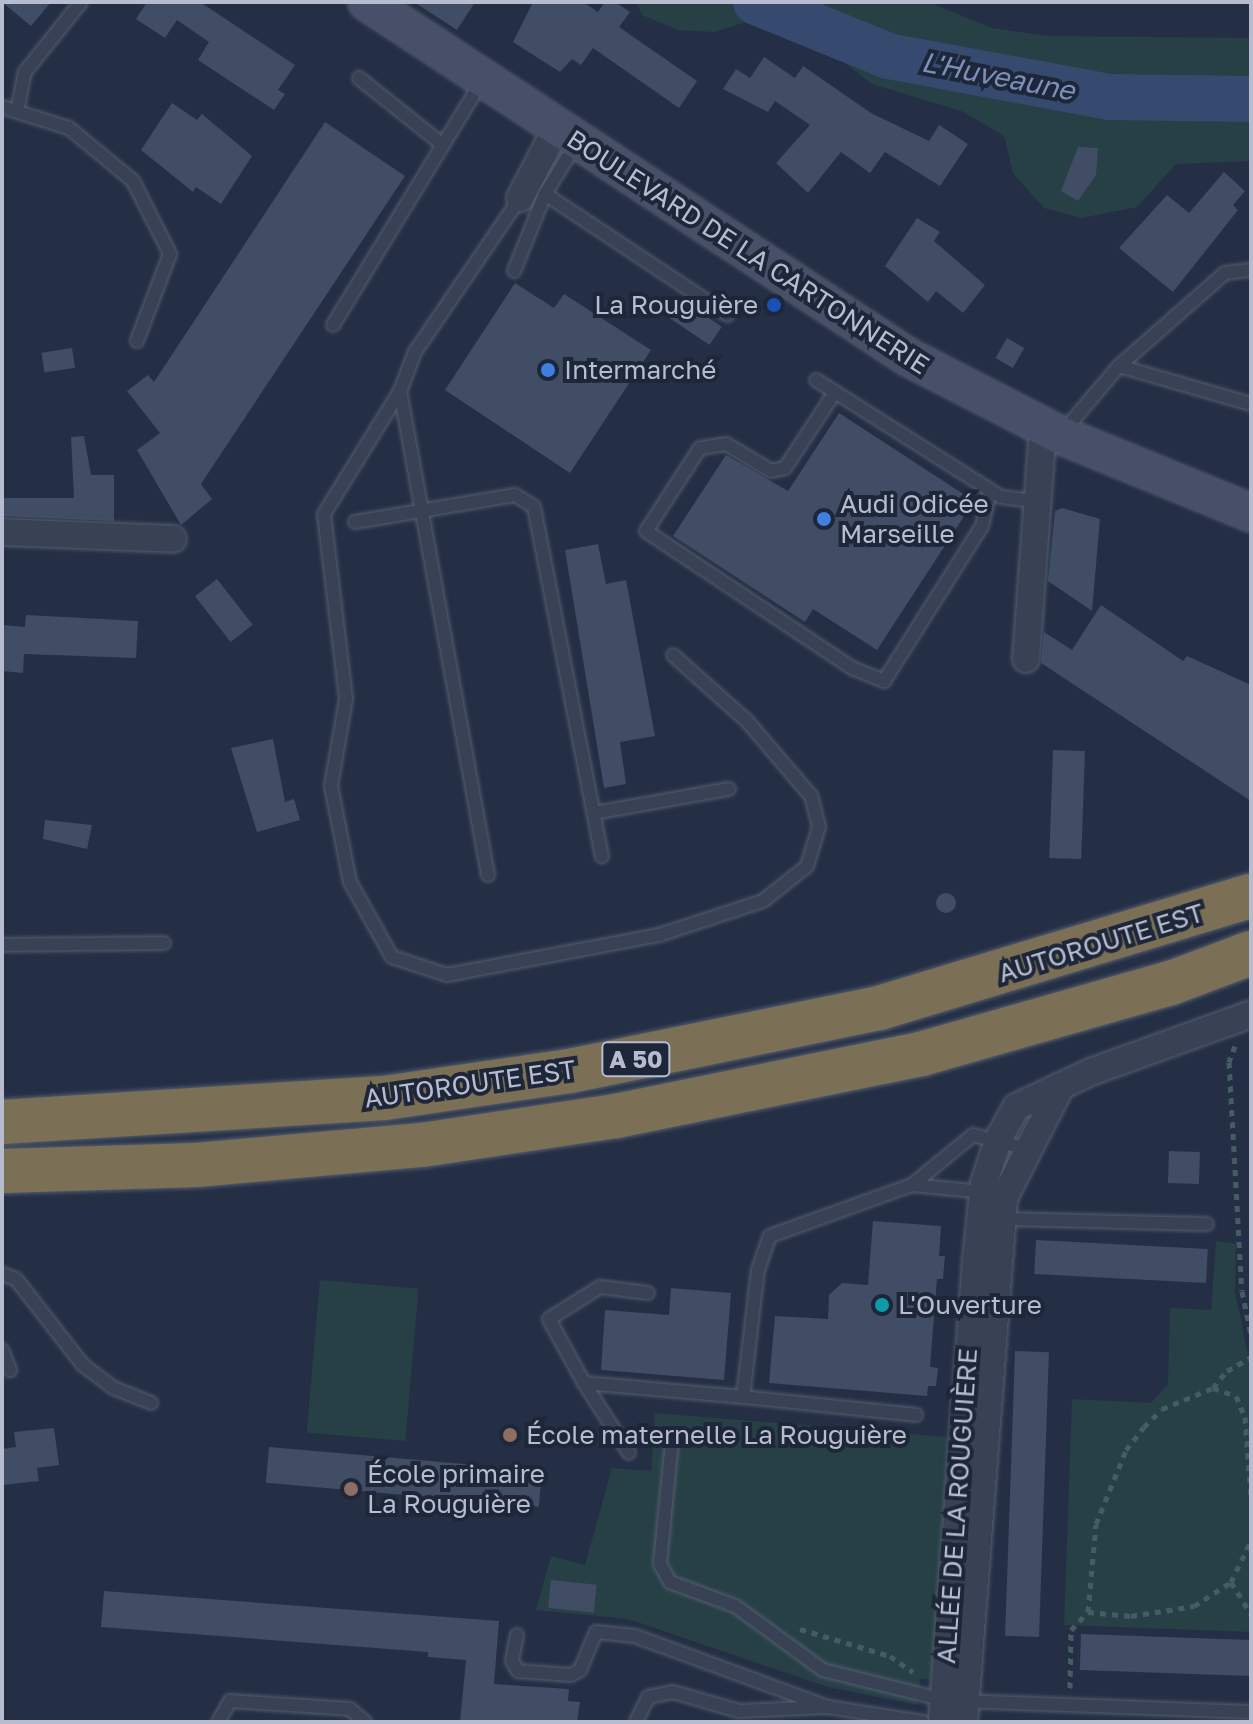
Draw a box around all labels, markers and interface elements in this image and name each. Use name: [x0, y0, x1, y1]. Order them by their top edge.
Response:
water label: L'Huveaune: [919, 45, 1077, 107]
street label: BOULEVARD DE LA CARTONNERIE: [561, 123, 935, 381]
place label: La Rouguière: [594, 289, 758, 321]
marker: La Rouguière: [765, 296, 783, 314]
place label: Intermarché: [564, 354, 716, 386]
marker: Intermarché: [539, 361, 557, 379]
place label: Audi Odicée Marseille: [840, 488, 989, 550]
marker: Audi Odicée Marseille: [815, 510, 833, 528]
street label: AUTOROUTE EST: [994, 897, 1208, 989]
road number: A 50: [600, 1039, 672, 1079]
street label: AUTOROUTE EST: [362, 1054, 578, 1114]
place label: L'Ouverture: [898, 1289, 1042, 1321]
marker: L'Ouverture: [873, 1296, 891, 1314]
street label: ALLÉE DE LA ROUGUIÈRE: [930, 1347, 984, 1665]
place label: École maternelle La Rouguière: [526, 1419, 907, 1451]
marker: École maternelle La Rouguière: [501, 1426, 519, 1444]
place label: École primaire La Rouguière: [367, 1458, 545, 1520]
marker: École primaire La Rouguière: [342, 1480, 360, 1498]

